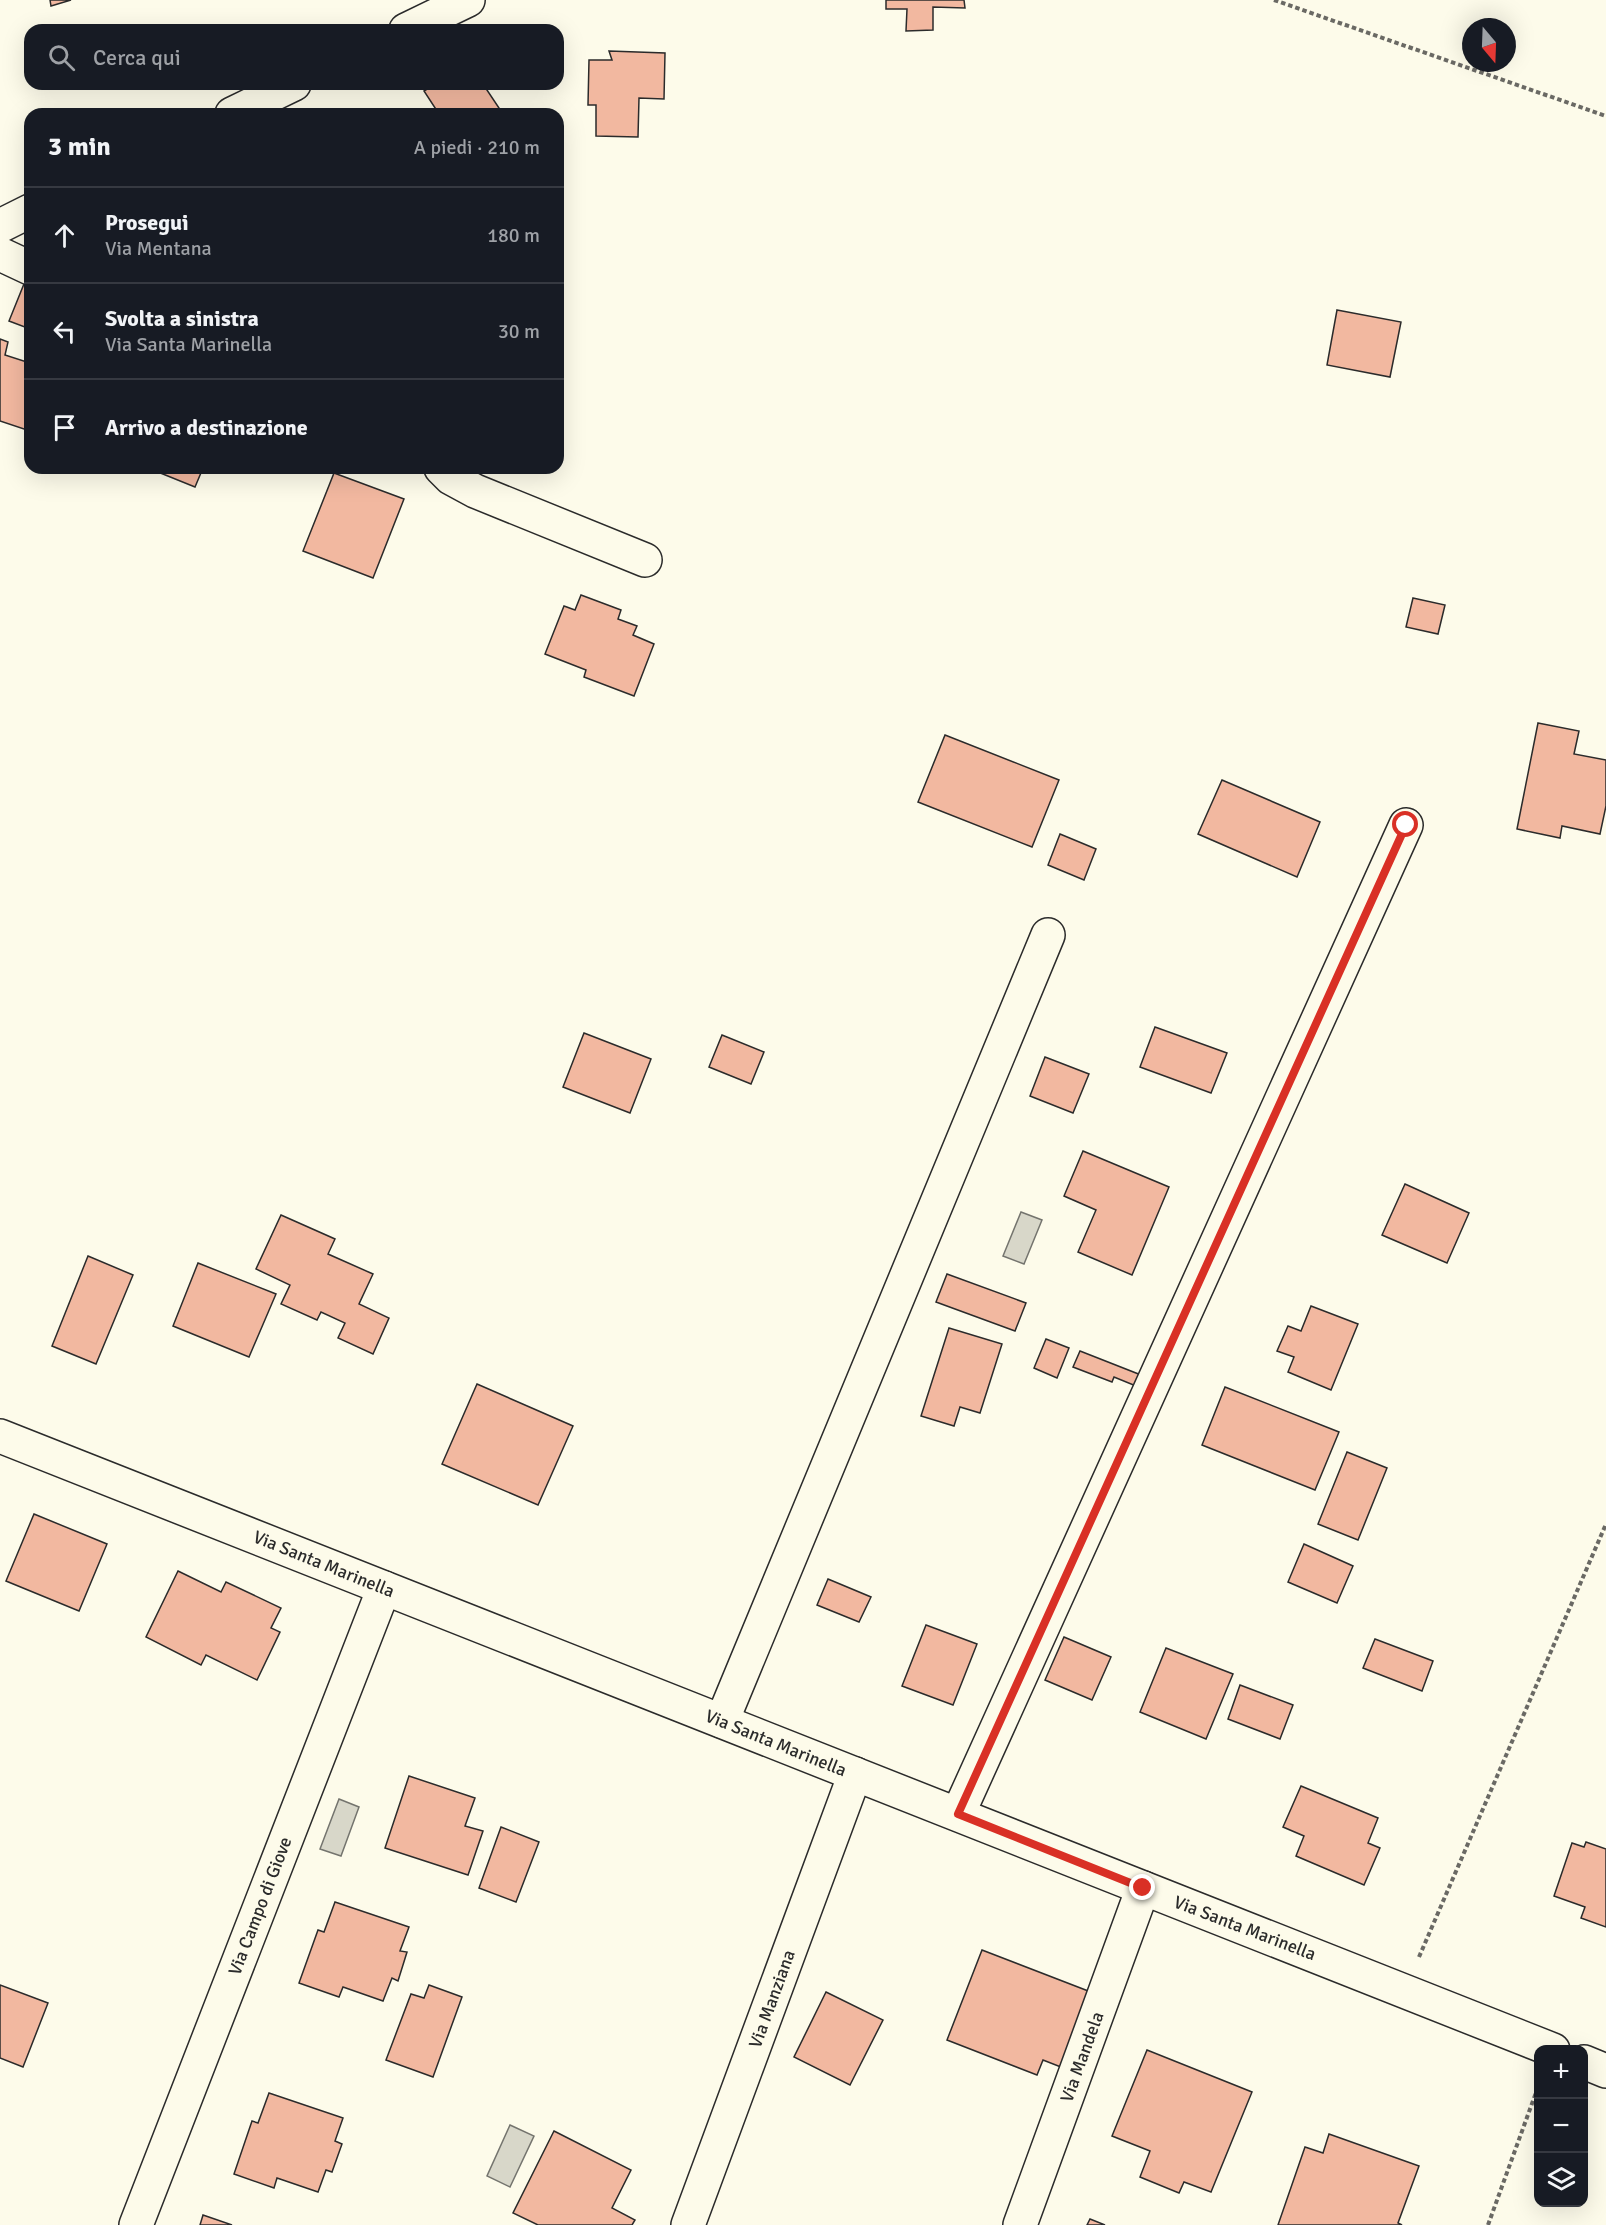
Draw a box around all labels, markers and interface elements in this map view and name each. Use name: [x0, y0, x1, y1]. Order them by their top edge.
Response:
north arrow: [1462, 18, 1516, 72]
search box: [24, 24, 564, 90]
icon: search: [45, 41, 78, 74]
text: Cerca qui: [93, 44, 181, 71]
text: 3 min: [48, 131, 111, 163]
text: A piedi · 210 m: [414, 135, 540, 160]
text: Prosegui: [105, 209, 189, 236]
icon: ahead: [48, 219, 81, 252]
text: 180 m: [487, 223, 540, 248]
text: Via Mentana: [105, 236, 212, 261]
text: Svolta a sinistra: [105, 305, 259, 332]
icon: left: [48, 315, 81, 348]
text: 30 m: [498, 319, 540, 344]
text: Via Santa Marinella: [105, 332, 272, 357]
icon: arrive: [48, 411, 81, 444]
text: Arrivo a destinazione: [105, 414, 308, 441]
route start: [1392, 811, 1418, 837]
street label: Via Santa Marinella: [250, 1526, 398, 1602]
street label: Via Santa Marinella: [702, 1705, 850, 1781]
street label: Via Campo di Giove: [224, 1834, 296, 1978]
route end: [1129, 1874, 1155, 1900]
street label: Via Santa Marinella: [1171, 1891, 1319, 1965]
street label: Via Manziana: [744, 1947, 800, 2051]
street label: Via Mandela: [1055, 2009, 1109, 2105]
map controls: [1534, 2045, 1588, 2207]
button: +: [1534, 2045, 1588, 2099]
button: −: [1534, 2099, 1588, 2153]
button: layers: [1534, 2153, 1588, 2207]

